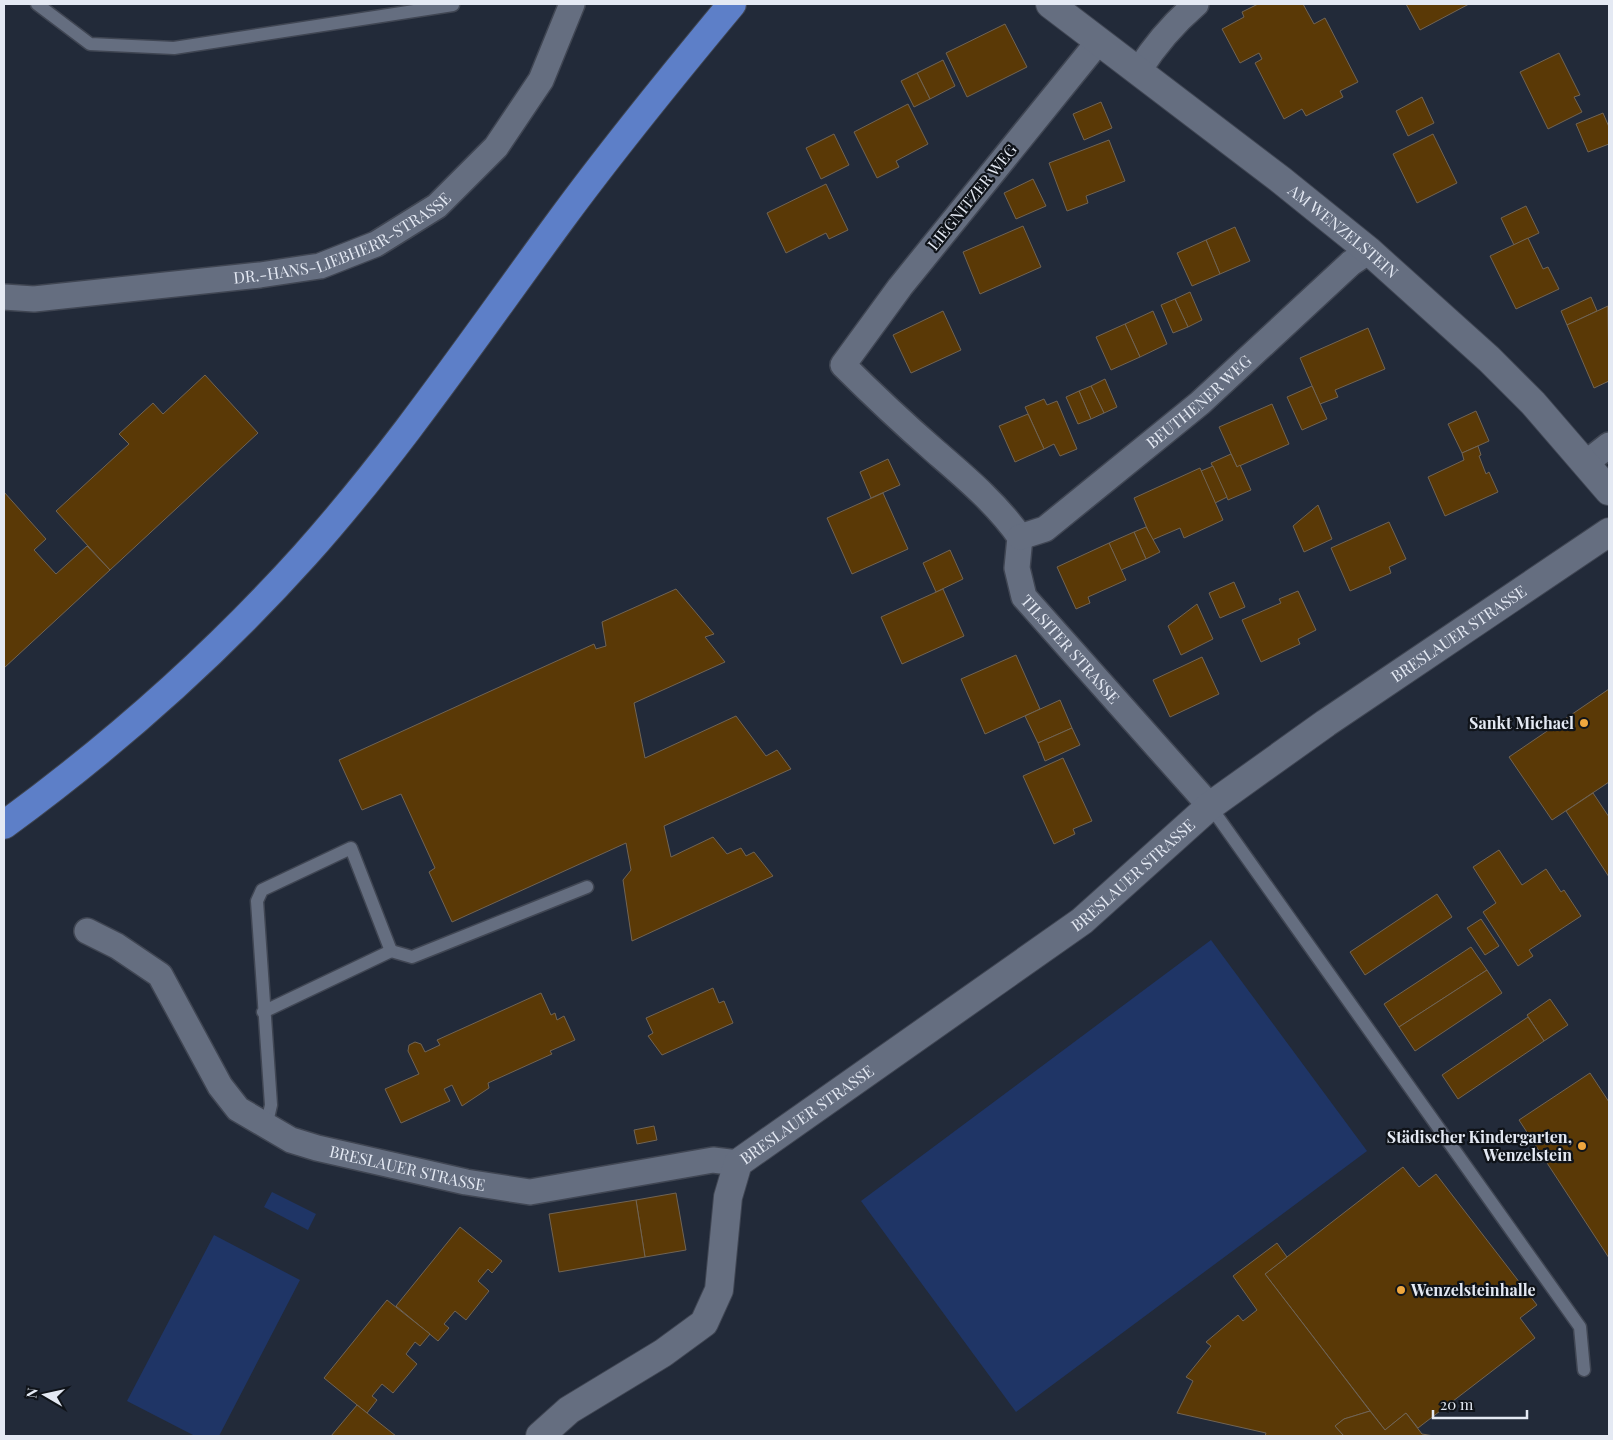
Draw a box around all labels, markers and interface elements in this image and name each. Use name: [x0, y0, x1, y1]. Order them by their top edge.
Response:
street label: LIEGNITZER WEG: [922, 139, 1021, 254]
street label: AM WENZELSTEIN: [1284, 179, 1403, 282]
street label: DR.-HANS-LIEBHERR-STRASSE: [232, 187, 455, 288]
street label: BEUTHENER WEG: [1142, 350, 1255, 453]
street label: BRESLAUER STRASSE: [1386, 580, 1530, 686]
street label: TILSITER STRASSE: [1017, 590, 1125, 708]
place label: Sankt Michael: [1469, 712, 1574, 733]
marker: Sankt Michael: [1578, 717, 1590, 729]
street label: BRESLAUER STRASSE: [1067, 814, 1199, 935]
street label: BRESLAUER STRASSE: [735, 1060, 878, 1168]
place label: Städischer Kindergarten, Wenzelstein: [1387, 1126, 1572, 1165]
street label: BRESLAUER STRASSE: [328, 1140, 487, 1195]
marker: Städischer Kindergarten, Wenzelstein: [1576, 1140, 1588, 1152]
place label: Wenzelsteinhalle: [1410, 1279, 1536, 1300]
marker: Wenzelsteinhalle: [1395, 1284, 1407, 1296]
north arrow: [20, 1370, 70, 1420]
text: N: [21, 1386, 42, 1399]
scale bar: [1433, 1388, 1527, 1420]
text: 20 m: [1440, 1394, 1474, 1414]

